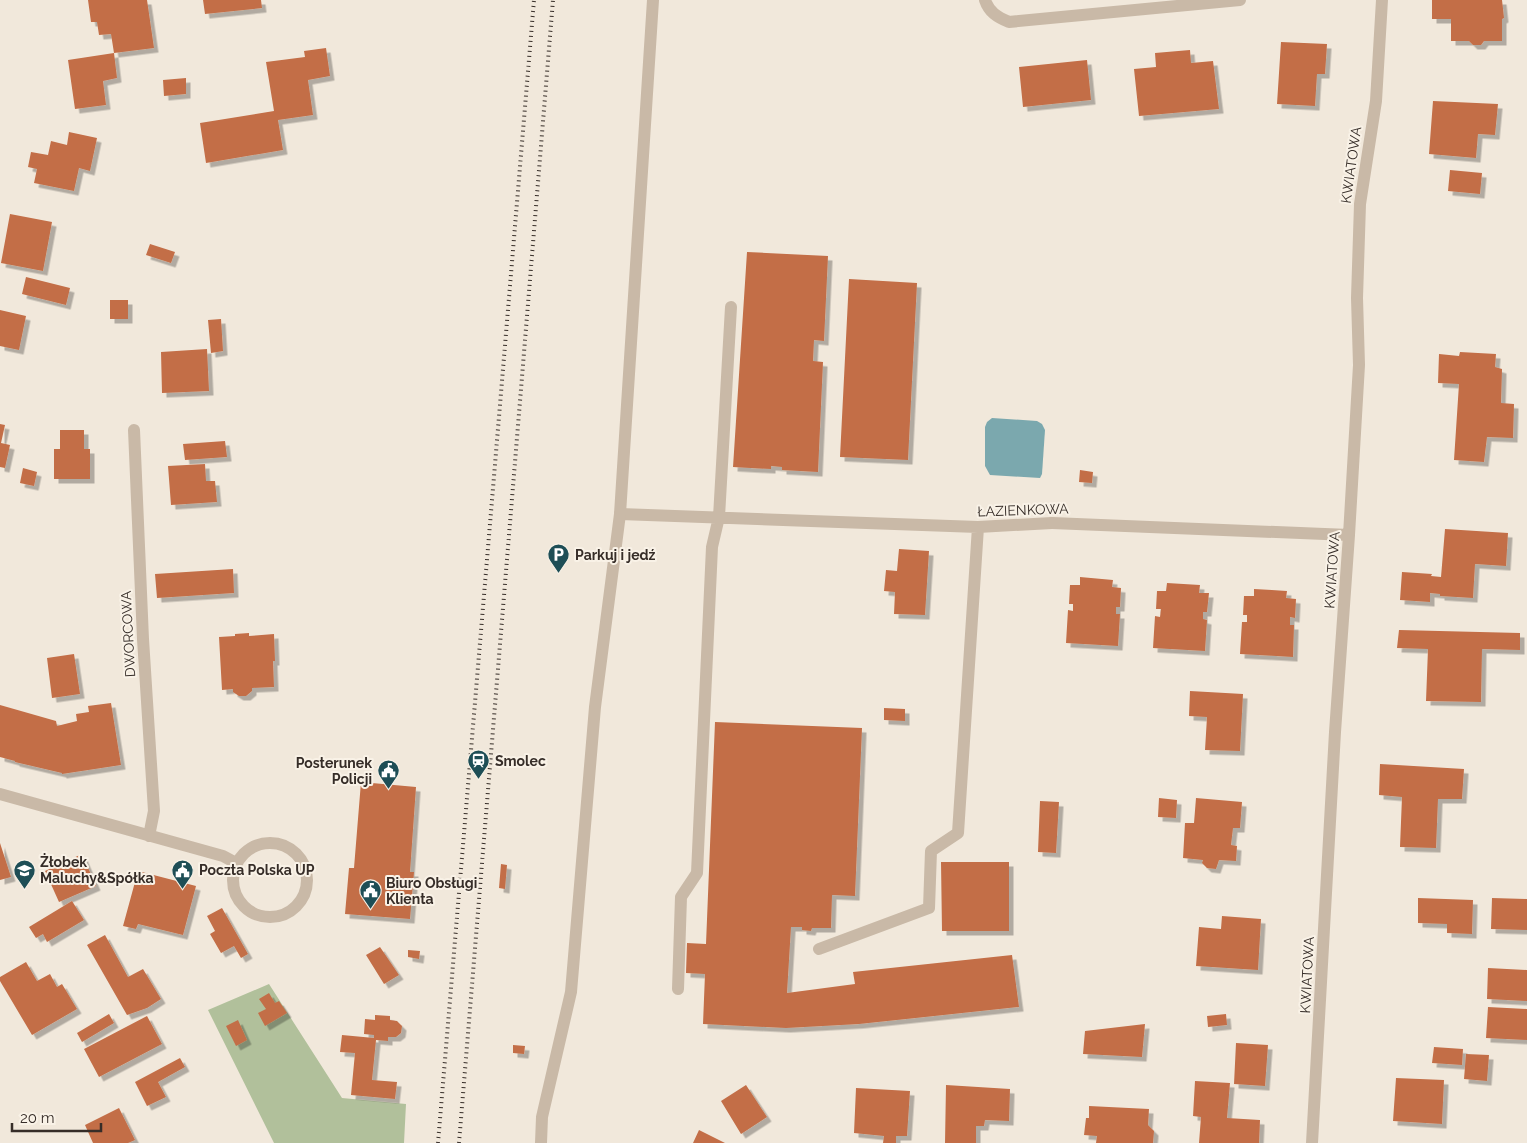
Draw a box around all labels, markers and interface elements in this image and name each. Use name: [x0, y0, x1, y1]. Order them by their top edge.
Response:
street label: KWIATOWA: [1338, 125, 1364, 204]
street label: ŁAZIENKOWA: [977, 500, 1069, 520]
street label: KWIATOWA: [1321, 530, 1343, 609]
parking icon: Parkuj i jedź: [547, 543, 571, 574]
place label: Parkuj i jedź: [575, 547, 656, 563]
street label: DWORCOWA: [118, 590, 138, 678]
station icon: Smolec: [467, 749, 491, 780]
place label: Smolec: [495, 753, 546, 769]
place label: Posterunek Policji: [296, 755, 372, 787]
public building icon: Posterunek Policji: [376, 759, 400, 790]
place label: Żłobek Maluchy&Spółka: [40, 853, 154, 886]
school or university icon: Żłobek Maluchy&Spółka: [12, 858, 36, 889]
public building icon: Poczta Polska UP: [171, 858, 195, 889]
place label: Poczta Polska UP: [199, 862, 315, 878]
place label: Biuro Obsługi Klienta: [386, 875, 477, 907]
public building icon: Biuro Obsługi Klienta: [358, 879, 382, 910]
street label: KWIATOWA: [1297, 935, 1317, 1014]
scale bar: [12, 1100, 101, 1132]
text: 20 m: [20, 1109, 55, 1127]

